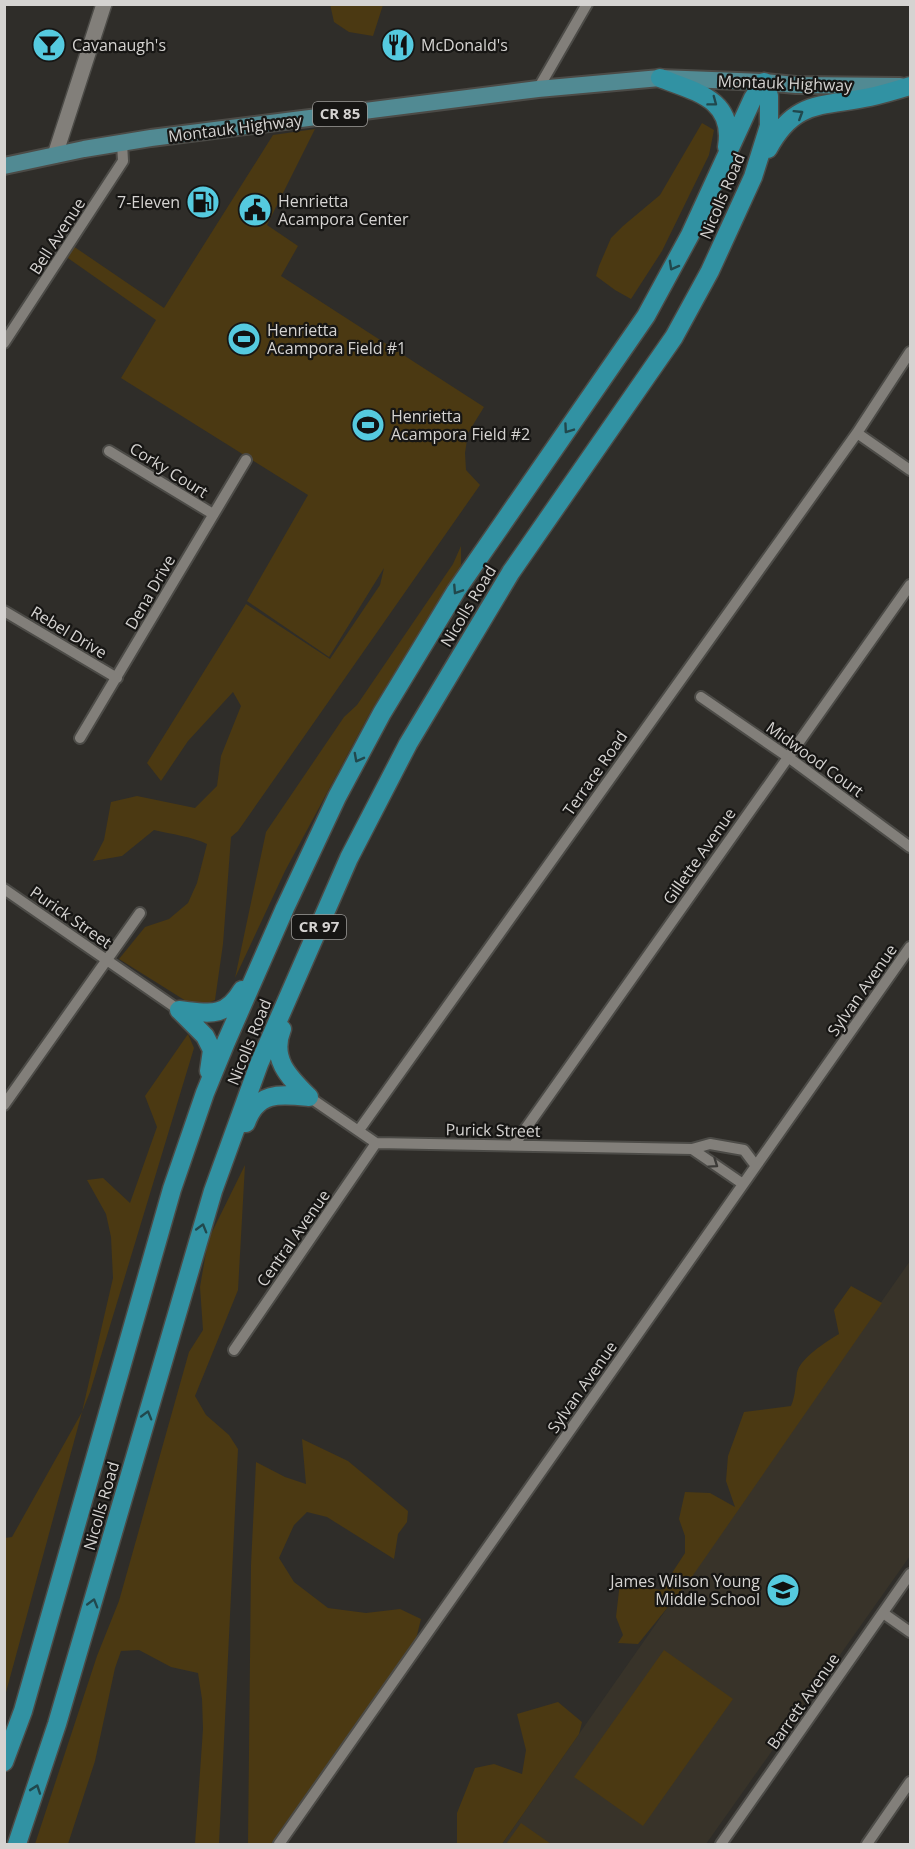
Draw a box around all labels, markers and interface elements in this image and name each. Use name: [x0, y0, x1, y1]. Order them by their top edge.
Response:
bar icon: Cavanaugh's: [31, 27, 67, 63]
restaurant icon: McDonald's: [380, 27, 416, 63]
place label: Cavanaugh's: [72, 34, 166, 56]
place label: McDonald's: [421, 34, 508, 56]
street label: Montauk Highway: [717, 70, 854, 96]
one-way arrow: [706, 95, 717, 106]
road number: CR 85: [313, 102, 367, 126]
street label: Montauk Highway: [167, 109, 304, 147]
one-way arrow: [793, 110, 803, 122]
street label: Nicolls Road: [694, 150, 750, 242]
fuel station icon: 7-Eleven: [185, 184, 221, 220]
place label: Henrietta Acampora Center: [278, 190, 409, 230]
place label: 7-Eleven: [117, 191, 180, 213]
public building icon: Henrietta Acampora Center: [237, 192, 273, 228]
street label: Bell Avenue: [24, 193, 90, 279]
one-way arrow: [669, 259, 680, 270]
place label: Henrietta Acampora Field #1: [267, 319, 406, 359]
sports icon: Henrietta Acampora Field #1: [226, 321, 262, 357]
place label: Henrietta Acampora Field #2: [391, 405, 530, 445]
sports icon: Henrietta Acampora Field #2: [350, 407, 386, 443]
one-way arrow: [564, 423, 575, 434]
street label: Corky Court: [126, 437, 213, 503]
street label: Dena Drive: [120, 551, 180, 633]
street label: Nicolls Road: [435, 561, 501, 651]
one-way arrow: [453, 583, 464, 594]
street label: Rebel Drive: [27, 601, 111, 663]
street label: Midwood Court: [762, 716, 868, 802]
street label: Terrace Road: [558, 726, 632, 820]
one-way arrow: [354, 751, 365, 762]
street label: Gillette Avenue: [658, 803, 740, 909]
street label: Purick Street: [26, 881, 116, 953]
road number: CR 97: [292, 915, 346, 939]
street label: Sylvan Avenue: [822, 940, 902, 1040]
street label: Nicolls Road: [222, 995, 276, 1089]
street label: Purick Street: [445, 1118, 541, 1142]
one-way arrow: [708, 1157, 719, 1168]
street label: Central Avenue: [251, 1185, 335, 1291]
one-way arrow: [195, 1223, 207, 1234]
street label: Sylvan Avenue: [542, 1337, 622, 1437]
one-way arrow: [140, 1411, 153, 1421]
street label: Nicolls Road: [78, 1459, 124, 1553]
place label: James Wilson Young Middle School: [608, 1570, 760, 1610]
school or university icon: James Wilson Young Middle School: [765, 1572, 801, 1608]
one-way arrow: [86, 1598, 98, 1609]
street label: Barrett Avenue: [762, 1649, 844, 1753]
one-way arrow: [28, 1784, 41, 1795]

